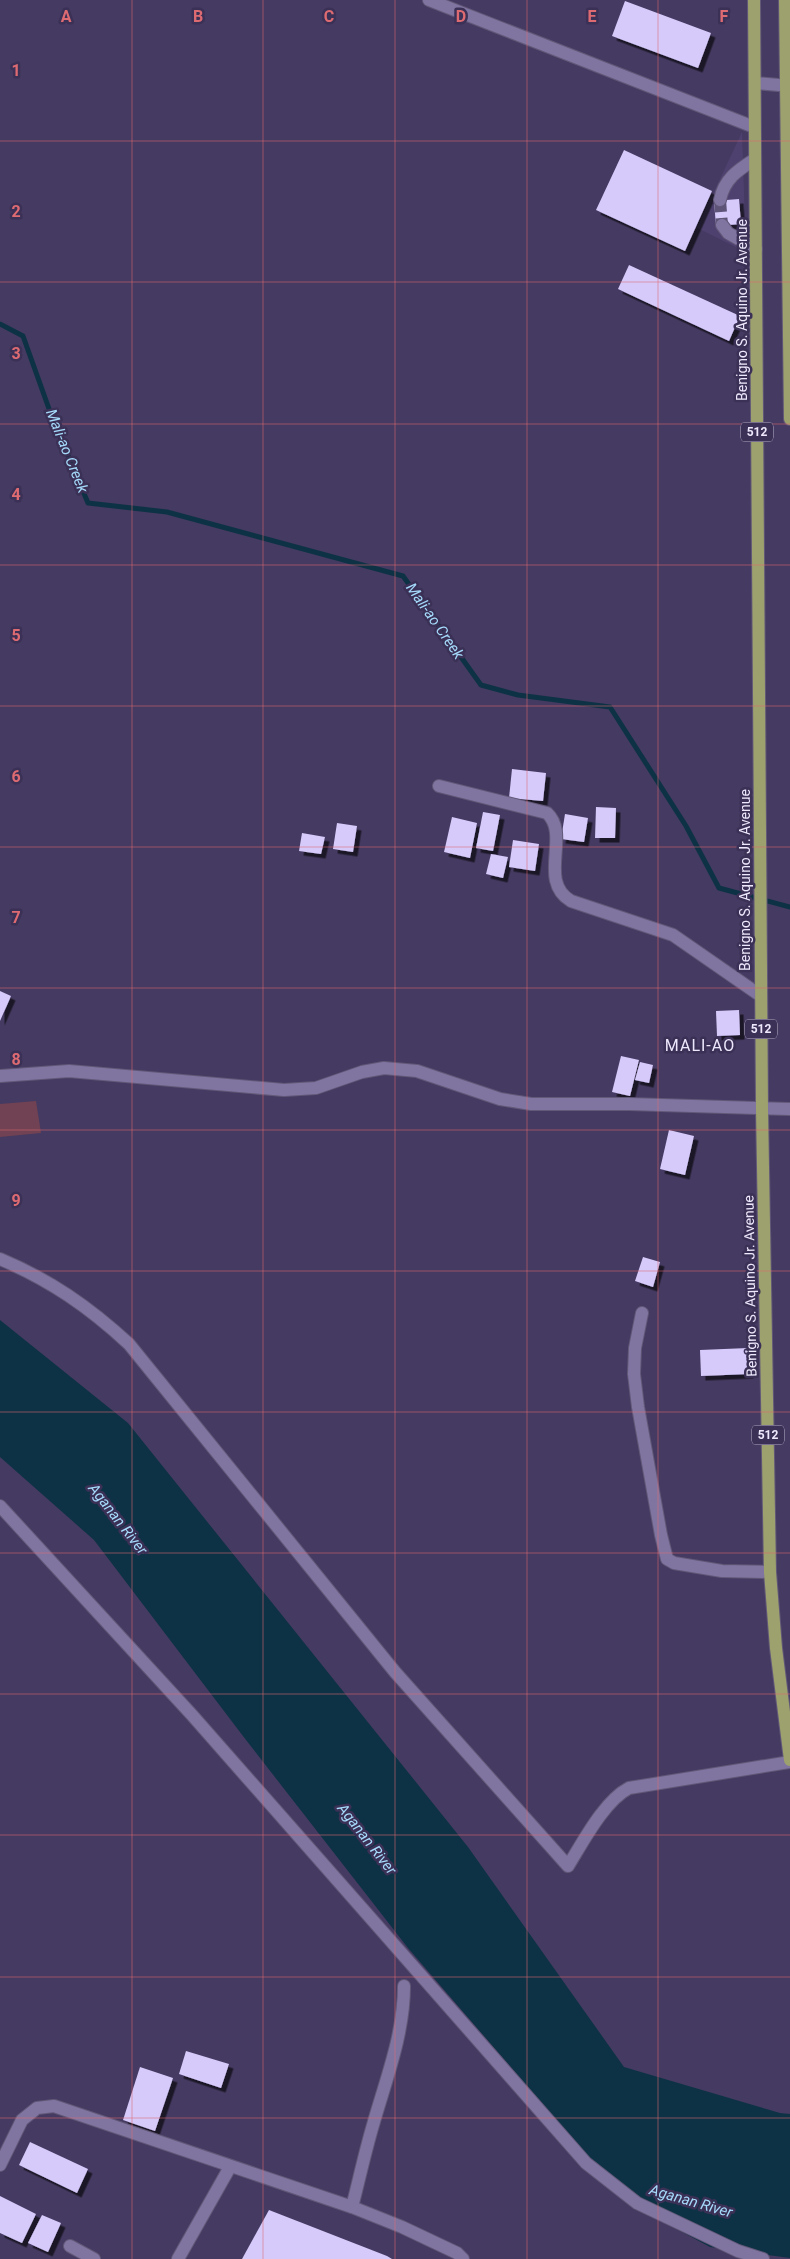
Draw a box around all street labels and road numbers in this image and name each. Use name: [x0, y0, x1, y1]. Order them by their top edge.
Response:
street label: Benigno S. Aquino Jr. Avenue: [734, 219, 750, 401]
road number: 512: [741, 422, 773, 442]
street label: Benigno S. Aquino Jr. Avenue: [737, 789, 753, 971]
road number: 512: [745, 1020, 777, 1038]
street label: Benigno S. Aquino Jr. Avenue: [740, 1195, 760, 1377]
road number: 512: [752, 1426, 784, 1444]

